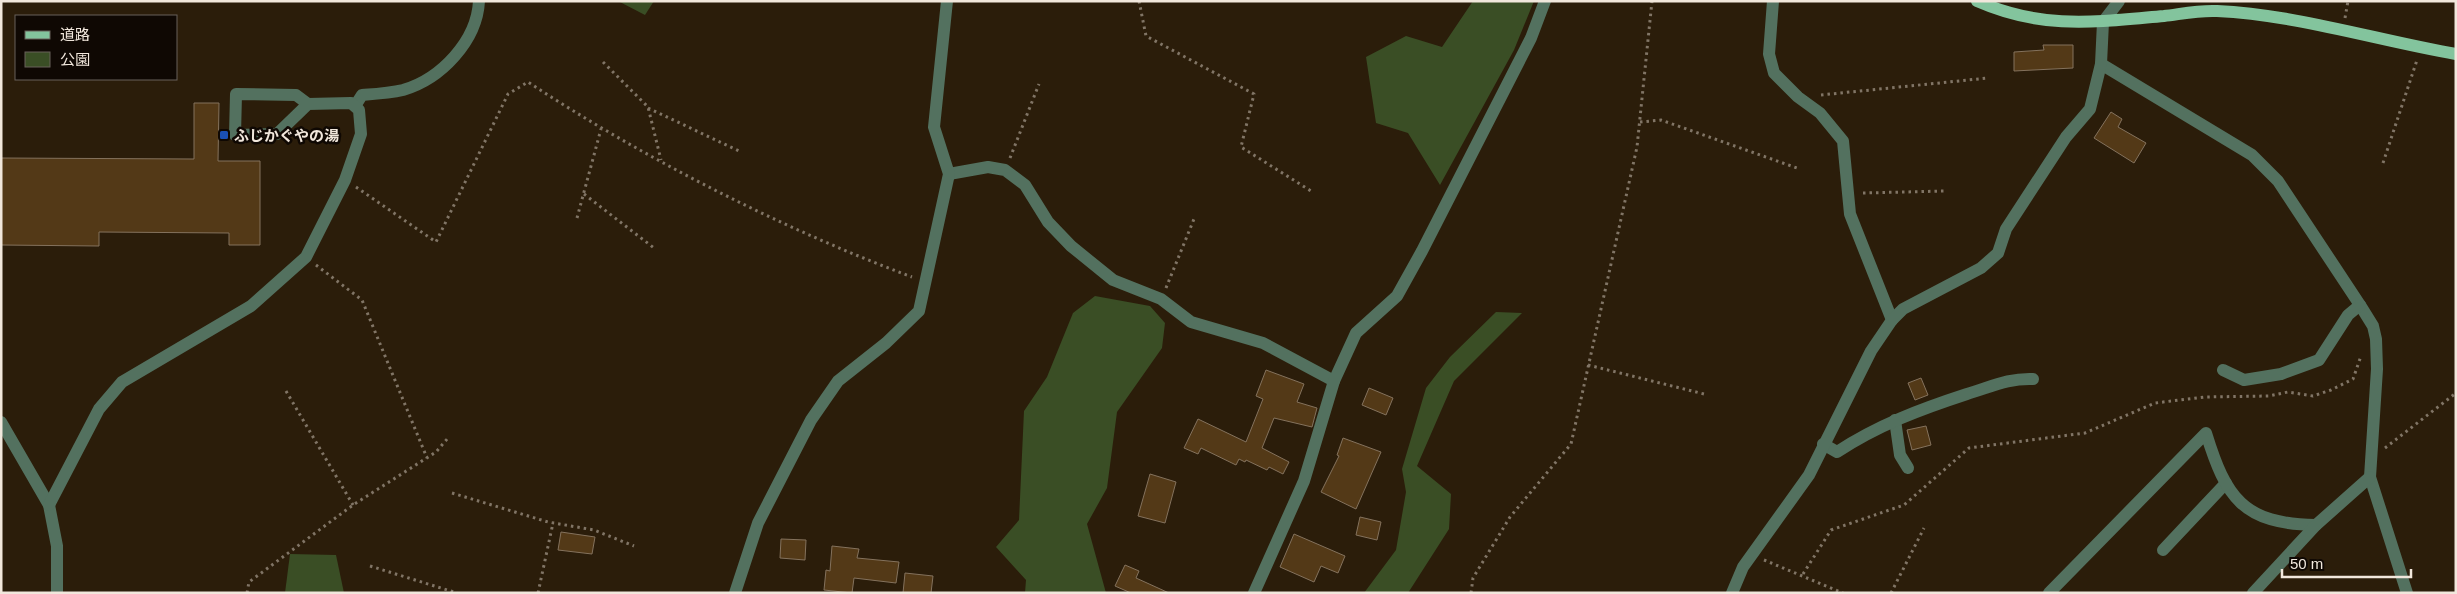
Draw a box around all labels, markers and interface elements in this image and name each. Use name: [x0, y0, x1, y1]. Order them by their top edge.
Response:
legend: [15, 15, 178, 80]
text: 道路: [60, 26, 90, 43]
text: 公園: [60, 51, 90, 68]
place label: ふじかぐやの湯: [234, 127, 339, 144]
marker: ふじかぐやの湯: [218, 129, 230, 141]
scale bar: [2282, 546, 2411, 578]
text: 50 m: [2290, 555, 2323, 572]

